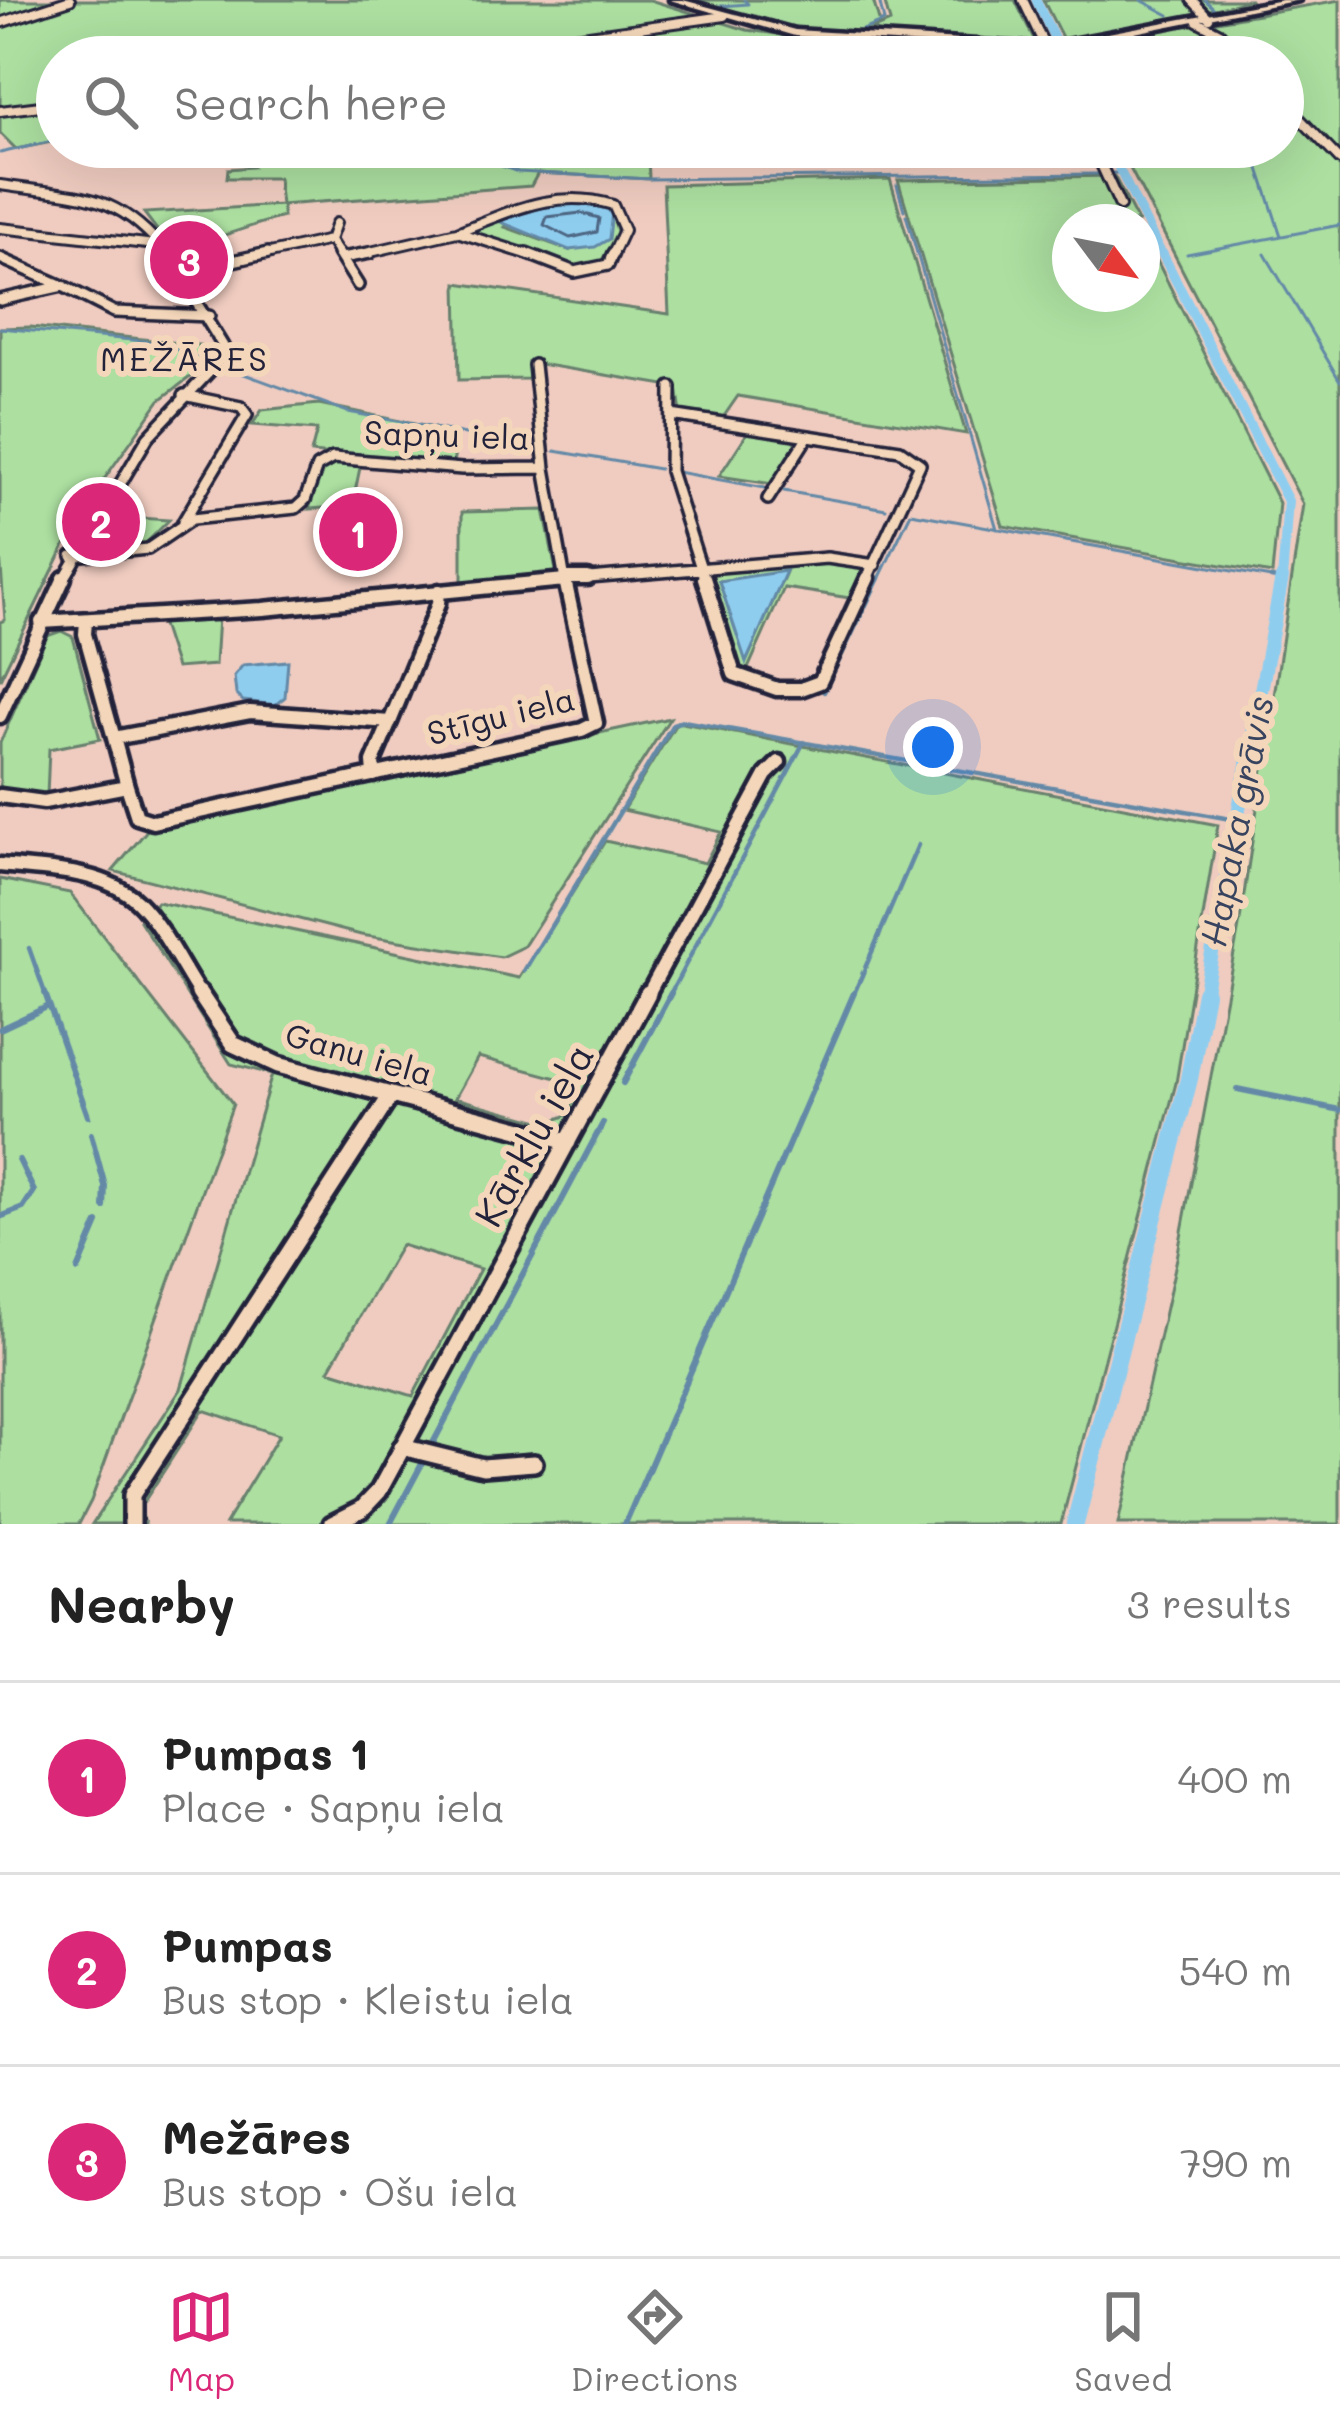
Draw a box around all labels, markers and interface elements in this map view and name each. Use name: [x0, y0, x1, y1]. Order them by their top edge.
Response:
search box: [36, 36, 1304, 168]
icon: search: [78, 69, 144, 135]
text: Search here: [174, 73, 448, 131]
north arrow: [1052, 204, 1160, 312]
pin: 3: [150, 215, 228, 305]
district label: MEŽĀRES: [100, 336, 270, 379]
street label: Sapņu iela: [363, 409, 531, 459]
pin: 2: [62, 477, 140, 567]
pin: 1: [319, 487, 397, 577]
street label: Stīgu iela: [422, 675, 579, 754]
water label: Hapaka grāvis: [1188, 691, 1283, 950]
your location: [903, 717, 963, 777]
street label: Ganu iela: [281, 1011, 438, 1094]
street label: Kārklu iela: [461, 1034, 604, 1235]
text: Nearby: [48, 1569, 235, 1636]
text: 3 results: [1127, 1577, 1292, 1628]
text: Pumpas 1: [162, 1723, 369, 1781]
text: 1: [78, 1752, 96, 1803]
text: 400 m: [1177, 1752, 1292, 1803]
text: Place · Sapņu iela: [162, 1781, 505, 1832]
text: Pumpas: [162, 1915, 333, 1973]
text: 2: [76, 1944, 98, 1995]
text: 540 m: [1179, 1944, 1292, 1995]
text: Bus stop · Kleistu iela: [162, 1973, 574, 2024]
text: Mežāres: [162, 2107, 351, 2165]
text: 3: [75, 2136, 99, 2187]
text: 790 m: [1180, 2136, 1292, 2187]
text: Bus stop · Ošu iela: [162, 2165, 518, 2216]
tab: Map: [168, 2284, 235, 2399]
tab: Directions: [571, 2284, 738, 2399]
tab: Saved: [1074, 2284, 1172, 2399]

